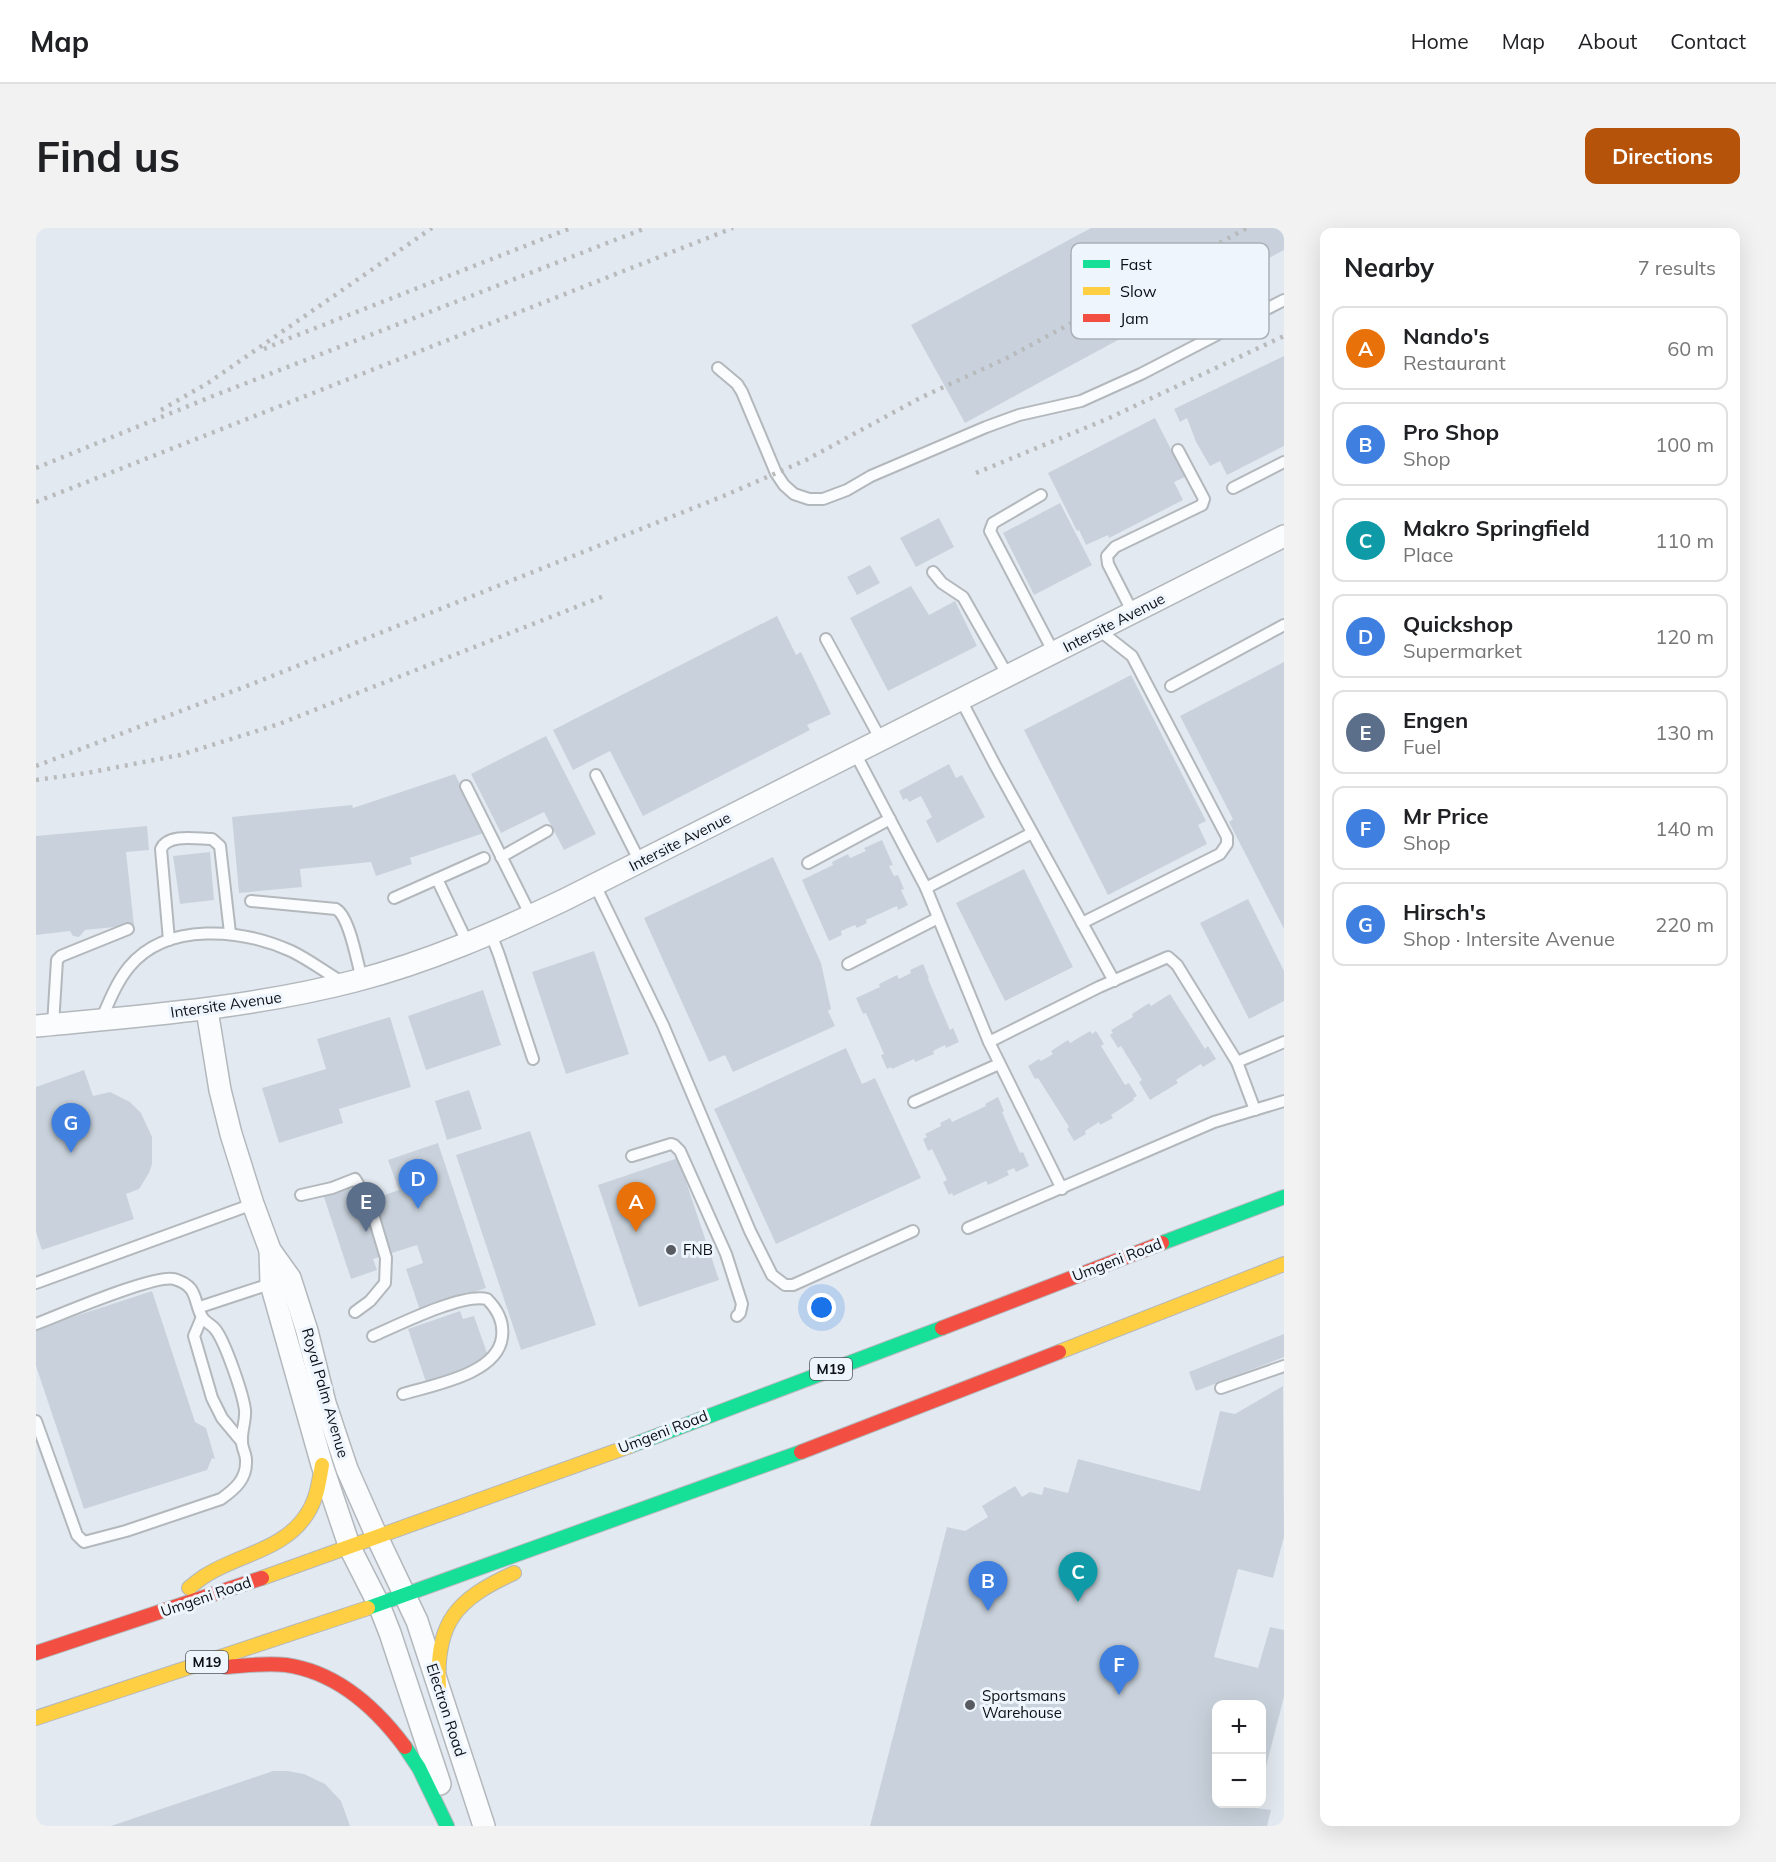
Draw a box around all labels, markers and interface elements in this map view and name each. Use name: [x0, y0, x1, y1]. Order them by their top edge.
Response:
text: Map: [30, 24, 89, 59]
text: Home: [1411, 28, 1469, 54]
text: Map: [1502, 28, 1545, 54]
text: About: [1578, 28, 1637, 54]
text: Contact: [1670, 28, 1746, 54]
button: Directions: [1585, 128, 1740, 184]
text: Find us: [36, 130, 180, 183]
legend: [1071, 243, 1269, 339]
text: Nearby: [1344, 251, 1434, 284]
text: Fast: [1120, 254, 1152, 274]
text: 7 results: [1638, 255, 1716, 280]
text: Slow: [1120, 281, 1157, 301]
text: Jam: [1120, 308, 1149, 328]
text: Nando's: [1403, 322, 1490, 350]
text: A: [1358, 336, 1373, 361]
text: 60 m: [1667, 336, 1714, 361]
text: Restaurant: [1403, 350, 1506, 375]
text: Pro Shop: [1403, 418, 1499, 446]
text: B: [1359, 432, 1372, 457]
text: 100 m: [1655, 432, 1714, 457]
text: Shop: [1403, 446, 1451, 471]
text: Makro Springfield: [1403, 514, 1590, 542]
text: C: [1359, 528, 1372, 553]
text: 110 m: [1655, 528, 1714, 553]
text: Place: [1403, 542, 1453, 567]
street label: Intersite Avenue: [1060, 589, 1168, 656]
text: Quickshop: [1403, 610, 1513, 638]
text: D: [1358, 624, 1373, 649]
text: 120 m: [1655, 624, 1714, 649]
text: Supermarket: [1403, 638, 1522, 663]
text: Engen: [1403, 706, 1468, 734]
text: E: [1360, 720, 1371, 745]
text: 130 m: [1655, 720, 1714, 745]
text: Fuel: [1403, 734, 1441, 759]
text: Mr Price: [1403, 802, 1489, 830]
street label: Intersite Avenue: [626, 808, 734, 875]
text: F: [1360, 816, 1371, 841]
text: 140 m: [1655, 816, 1714, 841]
text: Shop: [1403, 830, 1451, 855]
text: Hirsch's: [1403, 898, 1486, 926]
text: G: [1358, 912, 1373, 937]
text: 220 m: [1655, 912, 1714, 937]
text: Shop · Intersite Avenue: [1403, 926, 1615, 951]
street label: Intersite Avenue: [169, 987, 283, 1022]
pin: G: [51, 1104, 90, 1153]
pin: D: [398, 1160, 437, 1209]
pin: E: [346, 1182, 386, 1232]
pin: A: [616, 1182, 656, 1232]
street label: Umgeni Road: [1069, 1234, 1164, 1285]
place label: FNB: [683, 1240, 713, 1259]
marker: FNB: [664, 1243, 678, 1257]
your location: [807, 1293, 836, 1322]
street label: Royal Palm Avenue: [298, 1326, 353, 1460]
road number: M19: [810, 1358, 852, 1380]
street label: Umgeni Road: [615, 1406, 710, 1457]
pin: C: [1058, 1552, 1098, 1602]
pin: B: [968, 1562, 1008, 1611]
street label: Umgeni Road: [158, 1572, 254, 1621]
pin: F: [1100, 1646, 1138, 1695]
road number: M19: [186, 1651, 228, 1673]
street label: Electron Road: [423, 1661, 470, 1759]
place label: Sportsmans Warehouse: [982, 1686, 1066, 1722]
marker: Sportsmans Warehouse: [963, 1698, 977, 1712]
map controls: [1212, 1700, 1266, 1808]
button: +: [1212, 1700, 1266, 1754]
button: −: [1212, 1754, 1266, 1808]

